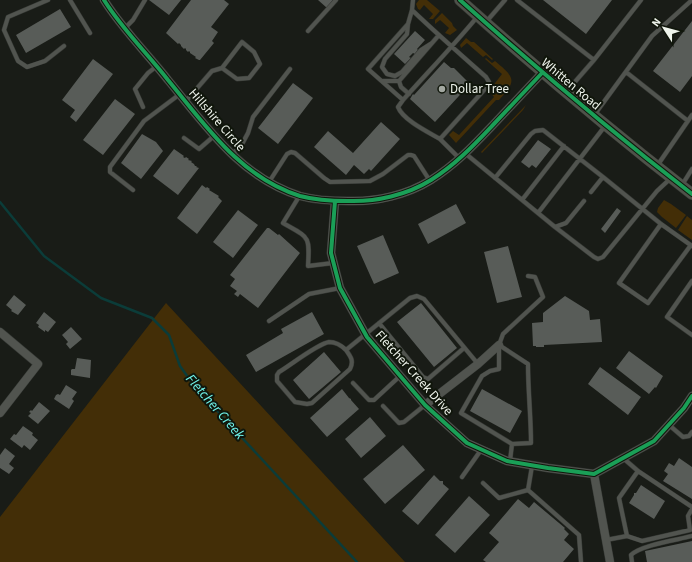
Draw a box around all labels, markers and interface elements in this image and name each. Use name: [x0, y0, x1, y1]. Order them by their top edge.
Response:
north arrow: [644, 8, 684, 48]
text: N: [648, 15, 665, 30]
street label: Whitten Road: [537, 54, 605, 114]
place label: Dollar Tree: [450, 80, 509, 98]
marker: Dollar Tree: [437, 84, 447, 94]
street label: Hillshire Circle: [185, 85, 249, 155]
street label: Fletcher Creek Drive: [371, 327, 457, 419]
water label: Fletcher Creek: [181, 370, 249, 444]

